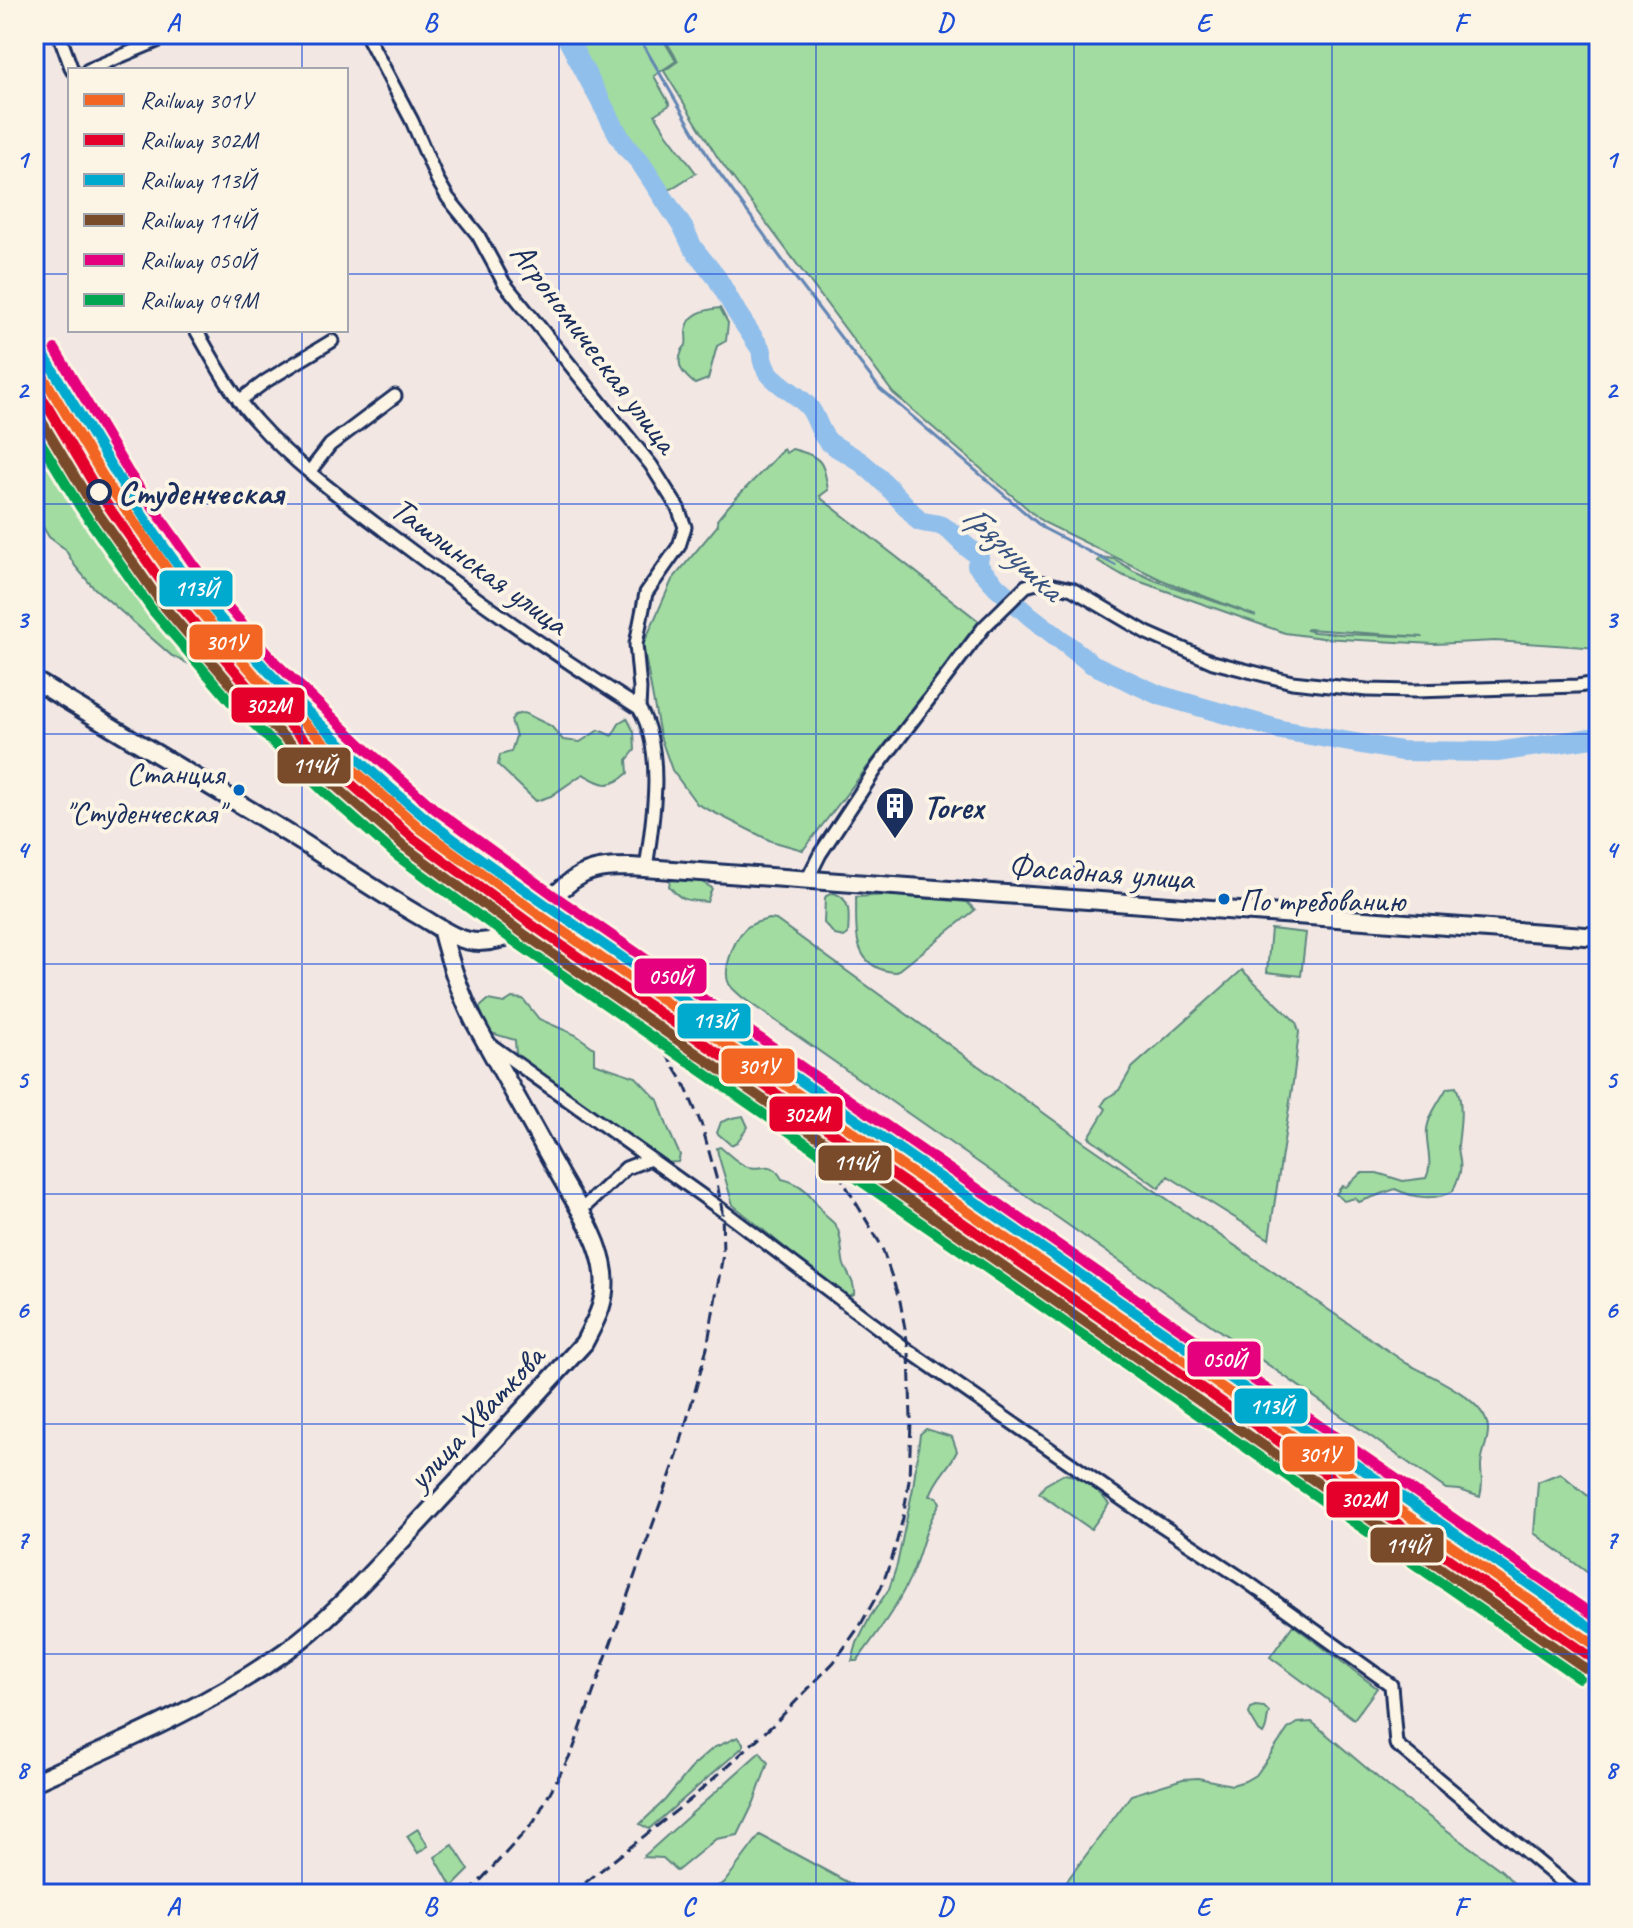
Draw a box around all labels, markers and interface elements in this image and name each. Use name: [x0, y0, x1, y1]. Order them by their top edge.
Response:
text: A: [166, 6, 181, 39]
text: B: [423, 6, 439, 39]
text: C: [682, 6, 698, 39]
text: D: [937, 6, 955, 39]
text: E: [1196, 6, 1214, 39]
text: F: [1454, 6, 1472, 39]
legend: [68, 68, 348, 332]
text: Railway 301У: [140, 85, 256, 115]
text: Railway 302М: [140, 125, 260, 155]
text: 1: [16, 143, 31, 176]
text: 1: [1605, 143, 1620, 176]
text: Railway 113Й: [140, 165, 259, 195]
text: Railway 114Й: [140, 205, 259, 235]
street label: Агрономическая улица: [501, 233, 690, 464]
text: Railway 050Й: [140, 245, 259, 275]
text: Railway 049М: [140, 285, 260, 315]
text: 2: [16, 373, 30, 406]
text: 2: [1605, 373, 1619, 406]
place label: Студенческая: [118, 471, 285, 514]
marker: Студенческая: [87, 480, 111, 504]
street label: Ташлинская улица: [382, 487, 579, 646]
water label: Грязнушка: [953, 493, 1077, 613]
line badge: 113Й: [158, 569, 234, 608]
text: 113Й: [174, 575, 222, 603]
text: 3: [16, 603, 30, 636]
text: 3: [1605, 603, 1619, 636]
line badge: 301У: [188, 623, 264, 661]
text: 301У: [205, 629, 251, 657]
line badge: 302М: [230, 686, 306, 724]
text: 302М: [245, 692, 294, 720]
line badge: 114Й: [276, 746, 352, 785]
text: 114Й: [292, 752, 340, 780]
place label: Станция "Студенческая": [65, 753, 230, 833]
marker: Станция "Студенческая": [231, 782, 247, 798]
building icon: Torex: [874, 785, 916, 840]
place label: Torex: [923, 785, 986, 828]
text: 4: [16, 833, 31, 866]
text: 4: [1605, 833, 1620, 866]
street label: Фасадная улица: [1007, 844, 1197, 900]
place label: По требованию: [1239, 880, 1407, 921]
marker: По требованию: [1216, 891, 1232, 907]
line badge: 050Й: [633, 957, 708, 995]
text: 050Й: [648, 963, 696, 991]
line badge: 113Й: [676, 1002, 752, 1040]
text: 113Й: [692, 1007, 740, 1035]
line badge: 301У: [720, 1047, 796, 1085]
text: 301У: [737, 1053, 783, 1081]
text: 5: [16, 1063, 30, 1096]
text: 5: [1605, 1063, 1619, 1096]
line badge: 302М: [768, 1095, 844, 1133]
text: 302М: [783, 1101, 832, 1129]
line badge: 114Й: [817, 1144, 893, 1182]
text: 114Й: [833, 1149, 881, 1177]
text: 6: [16, 1293, 30, 1326]
text: 6: [1605, 1293, 1619, 1326]
street label: улица Хваткова: [396, 1334, 555, 1500]
line badge: 050Й: [1186, 1340, 1262, 1378]
text: 050Й: [1202, 1346, 1250, 1374]
line badge: 113Й: [1233, 1387, 1309, 1425]
text: 113Й: [1249, 1393, 1297, 1421]
line badge: 301У: [1281, 1435, 1356, 1473]
text: 301У: [1298, 1441, 1344, 1469]
line badge: 302М: [1325, 1480, 1401, 1519]
text: 302М: [1340, 1486, 1389, 1514]
text: 7: [16, 1523, 30, 1556]
text: 7: [1605, 1523, 1619, 1556]
line badge: 114Й: [1369, 1526, 1445, 1564]
text: 114Й: [1385, 1532, 1433, 1560]
text: 8: [16, 1753, 31, 1786]
text: 8: [1605, 1753, 1620, 1786]
text: A: [166, 1890, 181, 1923]
text: B: [423, 1890, 439, 1923]
text: C: [682, 1890, 698, 1923]
text: D: [937, 1890, 955, 1923]
text: E: [1196, 1890, 1214, 1923]
text: F: [1454, 1890, 1472, 1923]

